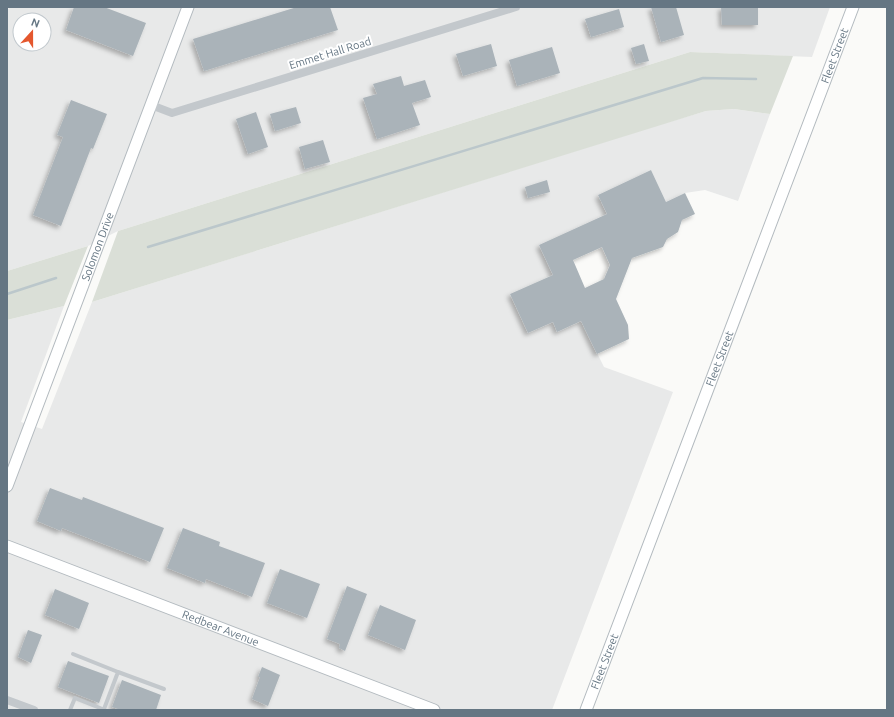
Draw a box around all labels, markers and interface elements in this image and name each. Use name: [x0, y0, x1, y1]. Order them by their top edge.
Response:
north arrow: [12, 12, 52, 52]
text: N: [30, 16, 42, 30]
street label: Fleet Street: [819, 26, 851, 85]
street label: Emmet Hall Road: [288, 35, 372, 71]
street label: Solomon Drive: [79, 211, 116, 282]
street label: Fleet Street: [704, 328, 736, 388]
street label: Redbear Avenue: [181, 608, 261, 648]
street label: Fleet Street: [588, 631, 621, 691]

